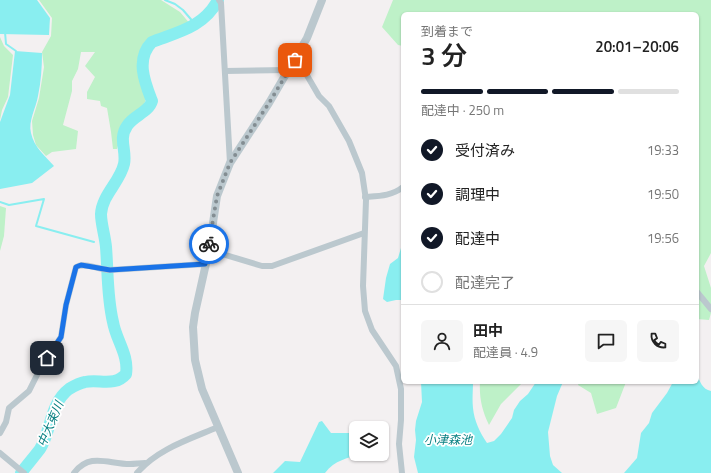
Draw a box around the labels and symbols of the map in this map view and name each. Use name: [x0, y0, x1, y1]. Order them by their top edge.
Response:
pin: [278, 43, 312, 77]
courier: [189, 224, 229, 264]
pin: [30, 341, 64, 375]
water label: 中大束川: [32, 396, 69, 450]
water label: 小津森池: [424, 430, 473, 449]

